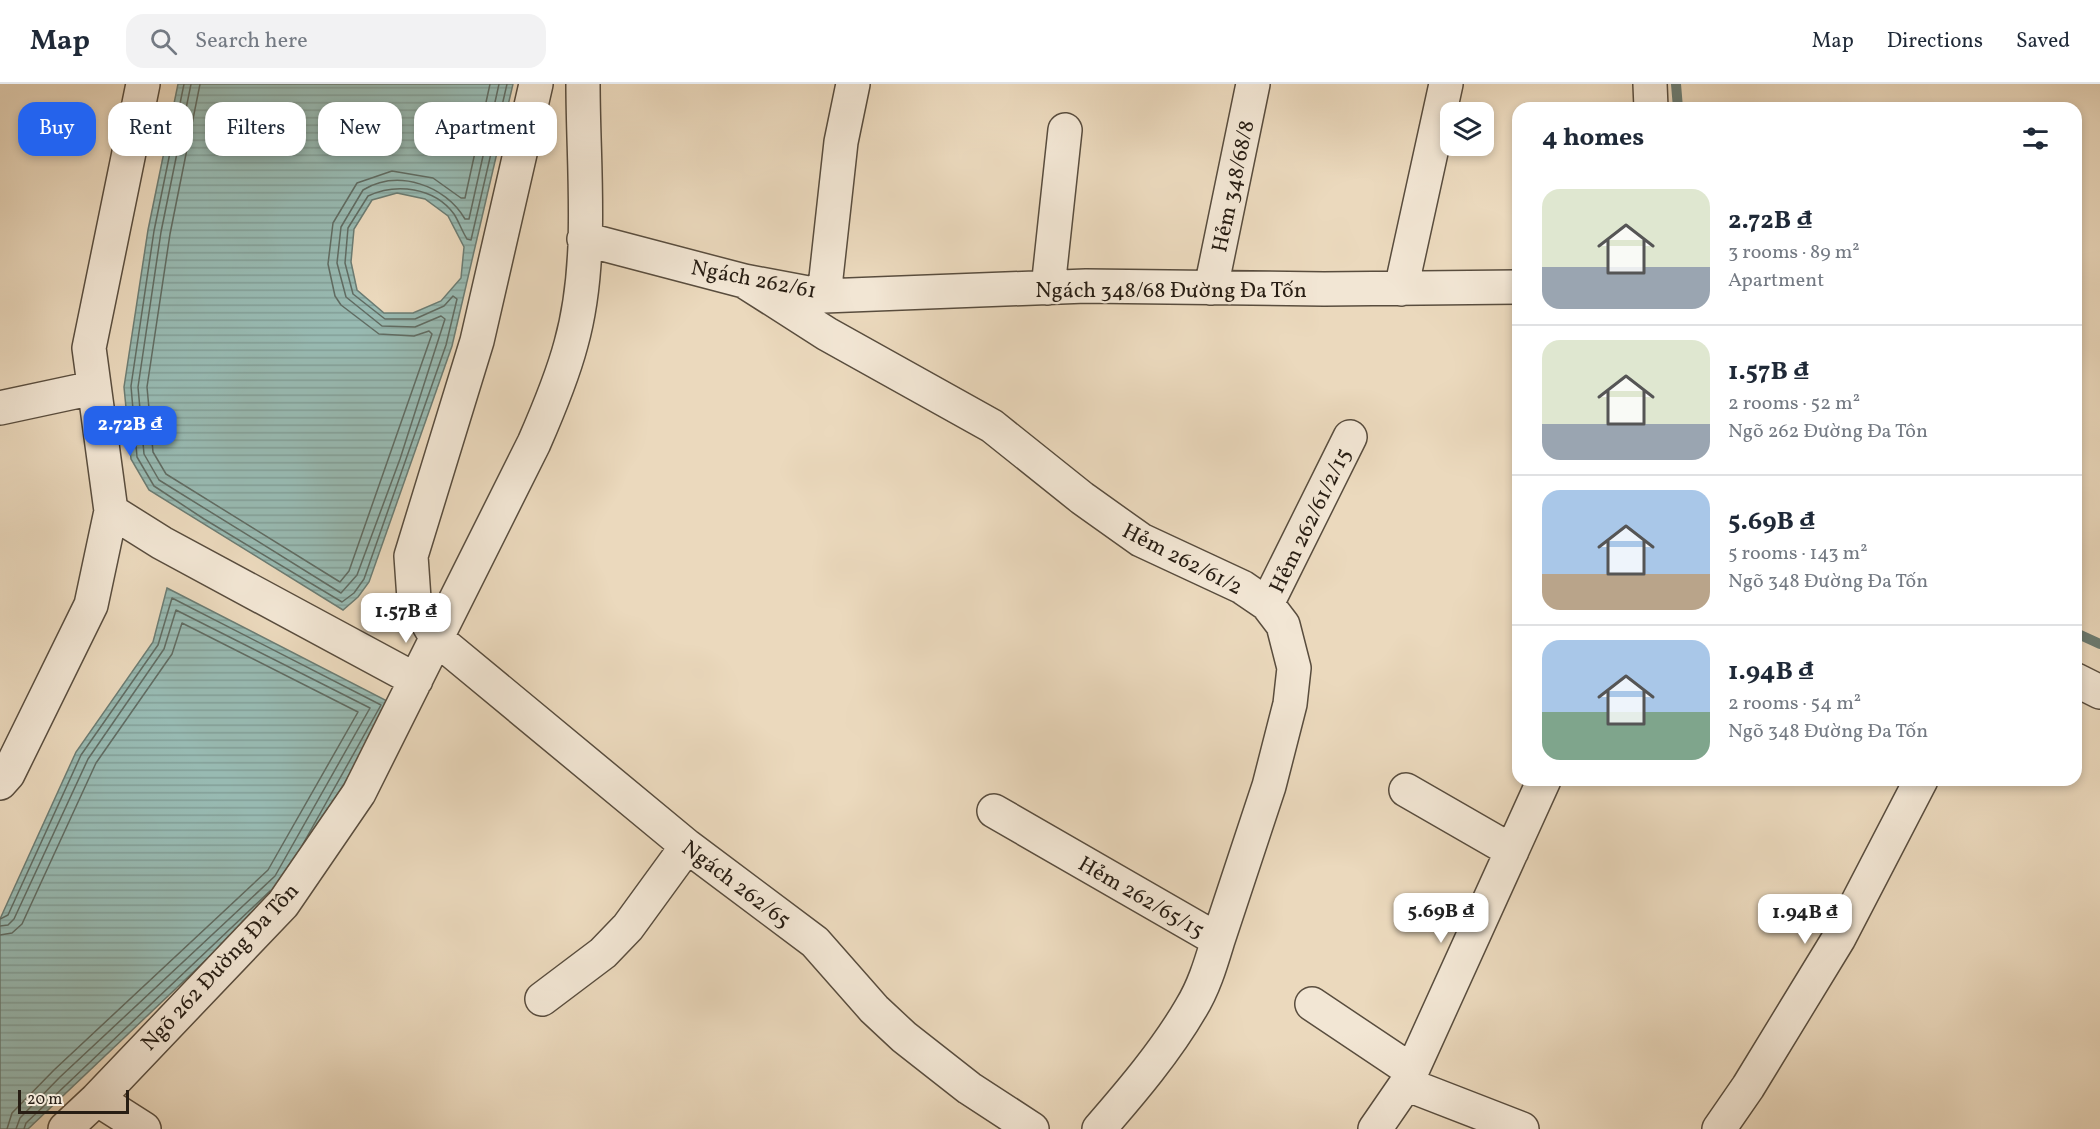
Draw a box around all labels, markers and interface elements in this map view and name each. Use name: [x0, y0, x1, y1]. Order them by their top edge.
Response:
search box: [126, 14, 546, 68]
text: Map: [30, 22, 90, 61]
icon: search: [147, 25, 180, 58]
text: Search here: [195, 26, 308, 57]
text: Map: [1812, 27, 1854, 56]
text: Directions: [1887, 27, 1983, 56]
text: Saved: [2016, 27, 2070, 56]
chip: Buy: [18, 102, 96, 156]
chip: Rent: [108, 102, 193, 156]
chip: Filters: [205, 102, 306, 156]
chip: New: [318, 102, 402, 156]
chip: Apartment: [414, 102, 557, 156]
map controls: [1440, 102, 1494, 156]
button: layers: [1440, 102, 1494, 156]
street label: Hẻm 348/68/8: [1205, 118, 1264, 255]
text: 4 homes: [1542, 120, 1644, 156]
icon: filters: [2019, 122, 2052, 155]
text: 2.72B ₫: [1728, 203, 1812, 239]
icon: home: [1590, 213, 1662, 285]
text: 3 rooms · 89 m²: [1728, 239, 1860, 267]
street label: Ngách 262/61: [688, 253, 819, 308]
text: Apartment: [1728, 267, 1824, 295]
street label: Ngách 348/68 Đường Đa Tốn: [1035, 276, 1307, 307]
text: 1.57B ₫: [1728, 354, 1809, 390]
icon: home: [1590, 364, 1662, 436]
text: 2 rooms · 52 m²: [1728, 390, 1860, 418]
pin: 2.72B ₫: [75, 406, 185, 457]
text: 2.72B ₫: [98, 411, 162, 439]
text: Ngõ 262 Đường Đa Tôn: [1728, 418, 1928, 446]
street label: Hẻm 262/61/2/15: [1263, 443, 1360, 599]
text: 5.69B ₫: [1728, 504, 1815, 540]
icon: home: [1590, 514, 1662, 586]
street label: Hẻm 262/61/2: [1116, 517, 1247, 604]
text: 5 rooms · 143 m²: [1728, 540, 1868, 568]
text: Ngõ 348 Đường Đa Tốn: [1728, 568, 1928, 596]
pin: 1.57B ₫: [351, 593, 461, 644]
text: 1.57B ₫: [375, 598, 437, 626]
text: 1.94B ₫: [1728, 654, 1814, 690]
icon: home: [1590, 664, 1662, 736]
text: 2 rooms · 54 m²: [1728, 690, 1861, 718]
text: Ngõ 348 Đường Đa Tốn: [1728, 718, 1928, 746]
street label: Ngách 262/65: [675, 834, 796, 936]
street label: Hẻm 262/65/15: [1072, 849, 1210, 947]
street label: Ngõ 262 Đường Đa Tôn: [135, 877, 307, 1059]
pin: 5.69B ₫: [1386, 893, 1496, 944]
pin: 1.94B ₫: [1750, 894, 1860, 945]
text: 5.69B ₫: [1408, 898, 1474, 926]
text: 1.94B ₫: [1772, 899, 1838, 927]
scale bar: [18, 1087, 129, 1114]
text: 20 m: [27, 1089, 62, 1111]

